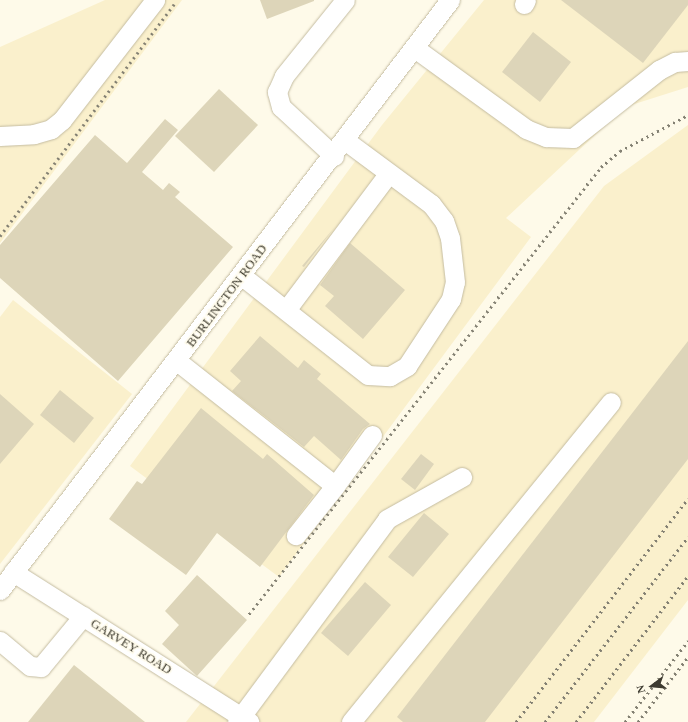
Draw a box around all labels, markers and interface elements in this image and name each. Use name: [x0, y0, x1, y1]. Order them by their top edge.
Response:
street label: BURLINGTON ROAD: [183, 242, 271, 350]
street label: GARVEY ROAD: [87, 616, 175, 678]
north arrow: [632, 666, 672, 706]
text: N: [634, 684, 647, 695]

